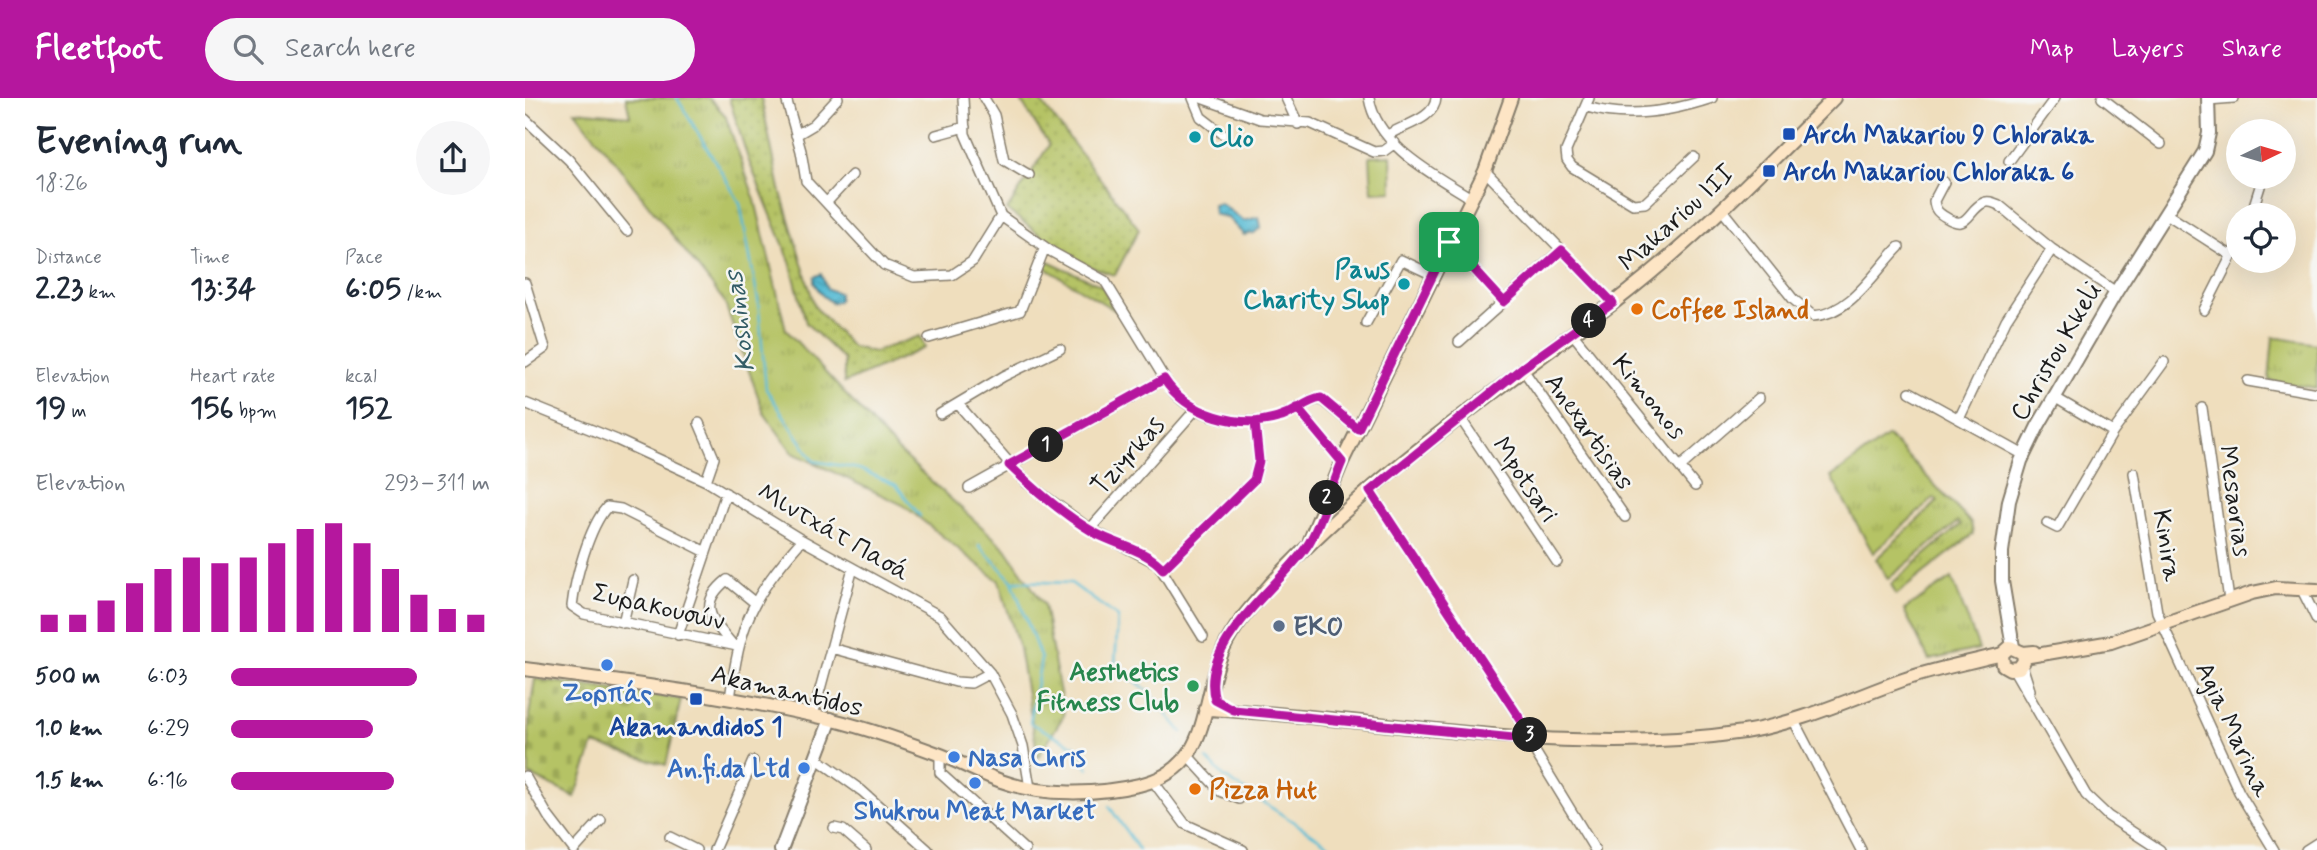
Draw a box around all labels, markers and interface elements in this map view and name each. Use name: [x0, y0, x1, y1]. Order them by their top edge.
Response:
search box: [205, 18, 695, 81]
text: Fleetfoot: [35, 27, 163, 71]
icon: search: [229, 30, 267, 68]
text: Search here: [285, 32, 416, 66]
text: Map: [2030, 34, 2074, 65]
text: Layers: [2112, 34, 2184, 65]
text: Share: [2222, 34, 2282, 65]
text: Evening run: [35, 118, 242, 167]
place label: Arch Makariou 9 Chloraka: [1803, 119, 2095, 153]
north arrow: [2226, 119, 2296, 189]
map controls: [2226, 119, 2296, 273]
button: share: [416, 121, 490, 195]
place label: Clio: [1209, 122, 1254, 156]
marker: Arch Makariou 9 Chloraka: [1781, 126, 1797, 142]
marker: Clio: [1187, 129, 1203, 145]
place label: Arch Makariou Chloraka 6: [1783, 156, 2074, 190]
street label: Makariou III: [1612, 157, 1743, 280]
marker: Arch Makariou Chloraka 6: [1761, 163, 1777, 179]
text: 18:26: [35, 169, 88, 199]
button: locate: [2226, 203, 2296, 273]
pin: [1419, 212, 1479, 272]
icon: arrive: [1430, 223, 1468, 261]
text: Distance: [35, 245, 102, 270]
text: Time: [190, 245, 230, 270]
text: Pace: [345, 245, 383, 270]
place label: Paws Charity Shop: [1243, 254, 1390, 318]
water label: Koshinas: [716, 266, 765, 374]
text: 2.23: [35, 270, 83, 309]
text: 13:34: [190, 270, 256, 309]
text: 6:05: [345, 270, 401, 309]
marker: Paws Charity Shop: [1396, 276, 1412, 292]
street label: Christou Kkeli: [2003, 276, 2110, 428]
text: km: [83, 280, 116, 305]
text: /km: [401, 280, 442, 305]
place label: Coffee Island: [1651, 294, 1809, 328]
marker: Coffee Island: [1629, 301, 1645, 317]
pin: 4: [1571, 304, 1607, 339]
text: 4: [1583, 308, 1594, 333]
street label: Kimonos: [1604, 347, 1693, 447]
text: Elevation: [35, 364, 110, 389]
text: Heart rate: [190, 364, 275, 389]
text: kcal: [345, 364, 377, 389]
street label: Anexartisias: [1536, 367, 1641, 497]
text: 19: [35, 389, 66, 428]
text: 156: [190, 389, 234, 428]
text: 152: [345, 389, 392, 428]
text: m: [66, 399, 87, 424]
text: bpm: [234, 399, 277, 424]
street label: Tziyrkas: [1084, 409, 1173, 503]
pin: 1: [1029, 428, 1063, 462]
street label: Mpotsari: [1483, 431, 1565, 529]
text: 1: [1041, 432, 1050, 457]
street label: Mesaorias: [2209, 443, 2259, 559]
text: Elevation: [35, 469, 126, 499]
text: 293–311 m: [384, 469, 490, 499]
street label: Μιντχάτ Πασά: [751, 475, 915, 590]
pin: 2: [1309, 480, 1345, 516]
text: 2: [1322, 485, 1331, 510]
street label: Kinira: [2144, 507, 2189, 584]
street label: Συρακουσών: [589, 576, 728, 640]
place label: EKO: [1293, 611, 1344, 645]
marker: EKO: [1271, 618, 1287, 634]
place label: Aesthetics Fitness Club: [1037, 656, 1179, 720]
marker: Ζορπάς: [599, 657, 615, 673]
street label: Agia Marina: [2186, 657, 2278, 803]
street label: Akamantidos: [707, 658, 866, 726]
text: 500 m: [35, 662, 100, 692]
text: 6:03: [147, 662, 188, 692]
place label: Ζορπάς: [562, 677, 652, 711]
marker: Aesthetics Fitness Club: [1185, 678, 1201, 694]
marker: Akamandidos 1: [688, 691, 704, 707]
place label: Akamandidos 1: [609, 711, 783, 745]
text: 1.0 km: [35, 714, 103, 744]
text: 6:29: [147, 714, 190, 744]
pin: 3: [1513, 718, 1548, 752]
text: 3: [1525, 722, 1534, 747]
place label: Nasa Chris: [968, 742, 1086, 776]
marker: Nasa Chris: [946, 749, 962, 765]
place label: An.fi.da Ltd: [667, 753, 790, 787]
marker: An.fi.da Ltd: [796, 760, 812, 776]
text: 1.5 km: [35, 766, 104, 796]
text: 6:16: [147, 766, 188, 796]
place label: Pizza Hut: [1209, 774, 1317, 808]
marker: Shukrou Meat Market: [967, 775, 983, 791]
marker: Pizza Hut: [1187, 781, 1203, 797]
place label: Shukrou Meat Market: [854, 795, 1096, 829]

